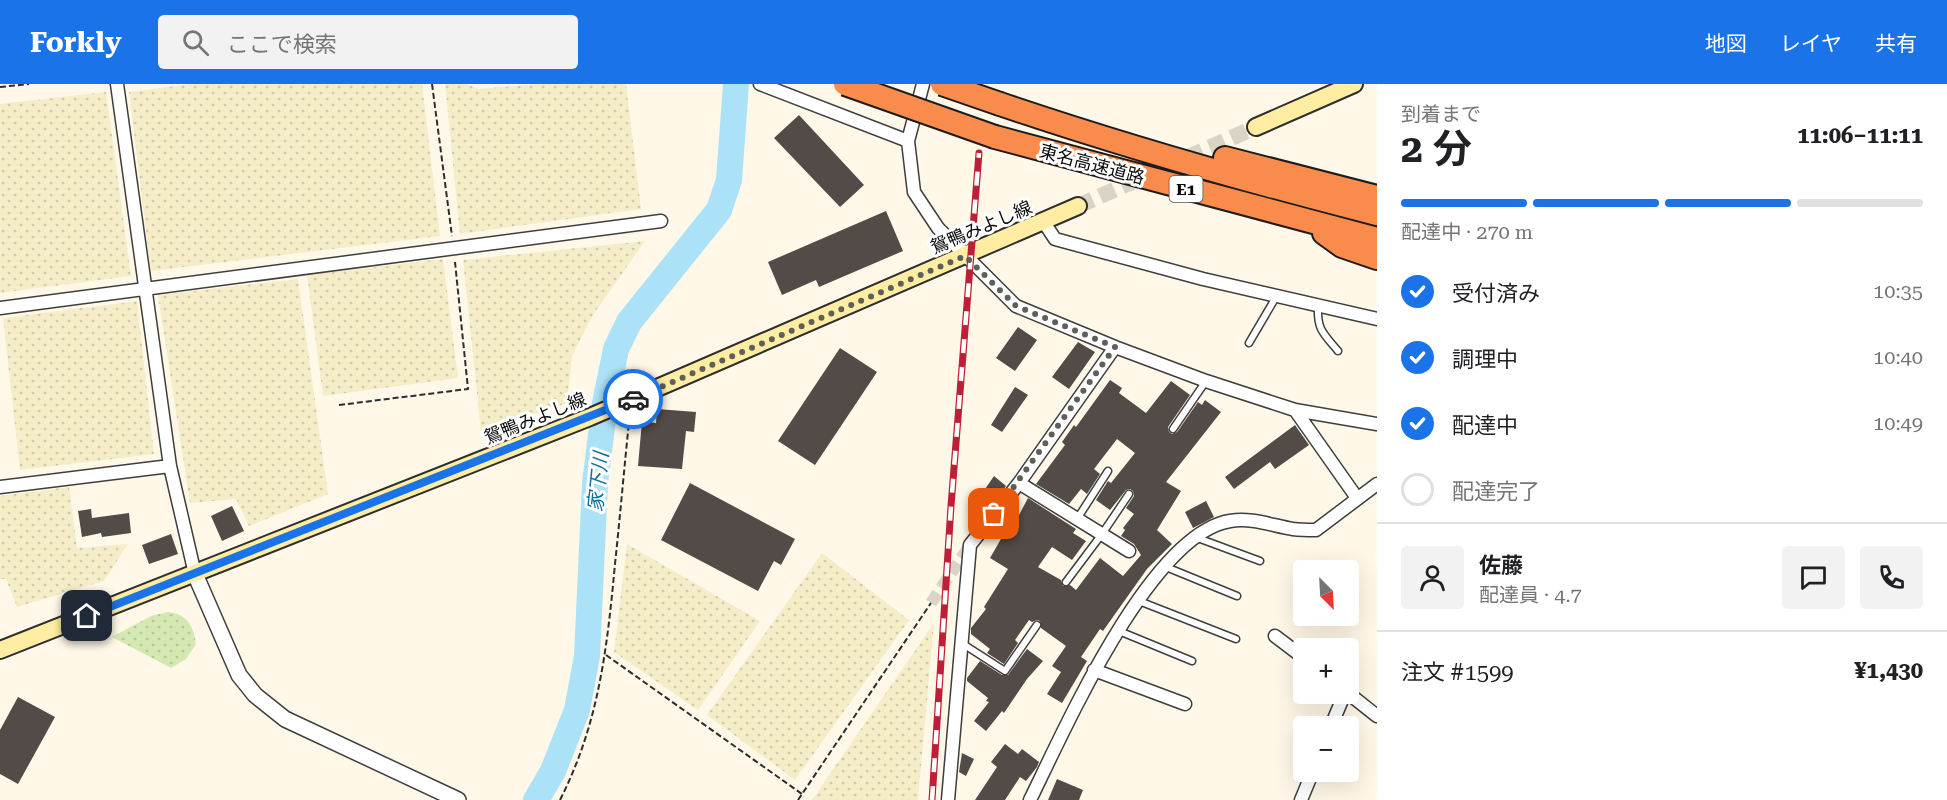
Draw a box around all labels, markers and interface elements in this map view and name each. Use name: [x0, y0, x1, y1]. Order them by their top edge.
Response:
search box: [158, 15, 578, 69]
text: Forkly: [30, 26, 122, 59]
icon: search: [179, 26, 212, 59]
text: ここで検索: [227, 32, 337, 57]
text: 地図: [1705, 32, 1747, 56]
text: レイヤ: [1780, 32, 1842, 56]
text: 共有: [1875, 32, 1917, 56]
text: 到着まで: [1401, 102, 1481, 126]
text: 11:06–11:11: [1797, 123, 1923, 148]
text: 2 分: [1401, 126, 1472, 172]
street label: 東名高速道路: [1037, 140, 1147, 188]
road number: E1: [1170, 176, 1202, 202]
street label: 鴛鴨みよし線: [927, 196, 1035, 258]
text: 配達中 · 270 m: [1401, 220, 1533, 244]
icon: check: [1401, 275, 1434, 308]
text: 10:35: [1873, 279, 1923, 303]
text: 受付済み: [1452, 281, 1540, 306]
icon: check: [1401, 341, 1434, 374]
text: 10:40: [1873, 345, 1923, 369]
text: 調理中: [1452, 347, 1518, 372]
courier: [603, 369, 663, 429]
icon: car: [617, 383, 650, 416]
street label: 鴛鴨みよし線: [481, 388, 589, 448]
icon: check: [1401, 407, 1434, 440]
text: 10:49: [1873, 411, 1923, 435]
text: 配達中: [1452, 413, 1518, 438]
water label: 家下川: [583, 449, 613, 513]
text: 配達完了: [1452, 479, 1540, 504]
pin: [968, 488, 1019, 539]
icon: bag: [977, 497, 1010, 530]
button: person: [1401, 546, 1464, 609]
button: chat: [1782, 546, 1845, 609]
button: phone: [1860, 546, 1923, 609]
text: 佐藤: [1479, 553, 1523, 578]
north arrow: [1293, 560, 1359, 626]
map controls: [1293, 560, 1359, 782]
text: 配達員 · 4.7: [1479, 583, 1582, 607]
pin: [61, 590, 112, 641]
icon: home: [70, 599, 103, 632]
button: +: [1293, 638, 1359, 704]
text: ¥1,430: [1854, 658, 1923, 683]
text: 注文 #1599: [1401, 660, 1514, 685]
button: −: [1293, 716, 1359, 782]

